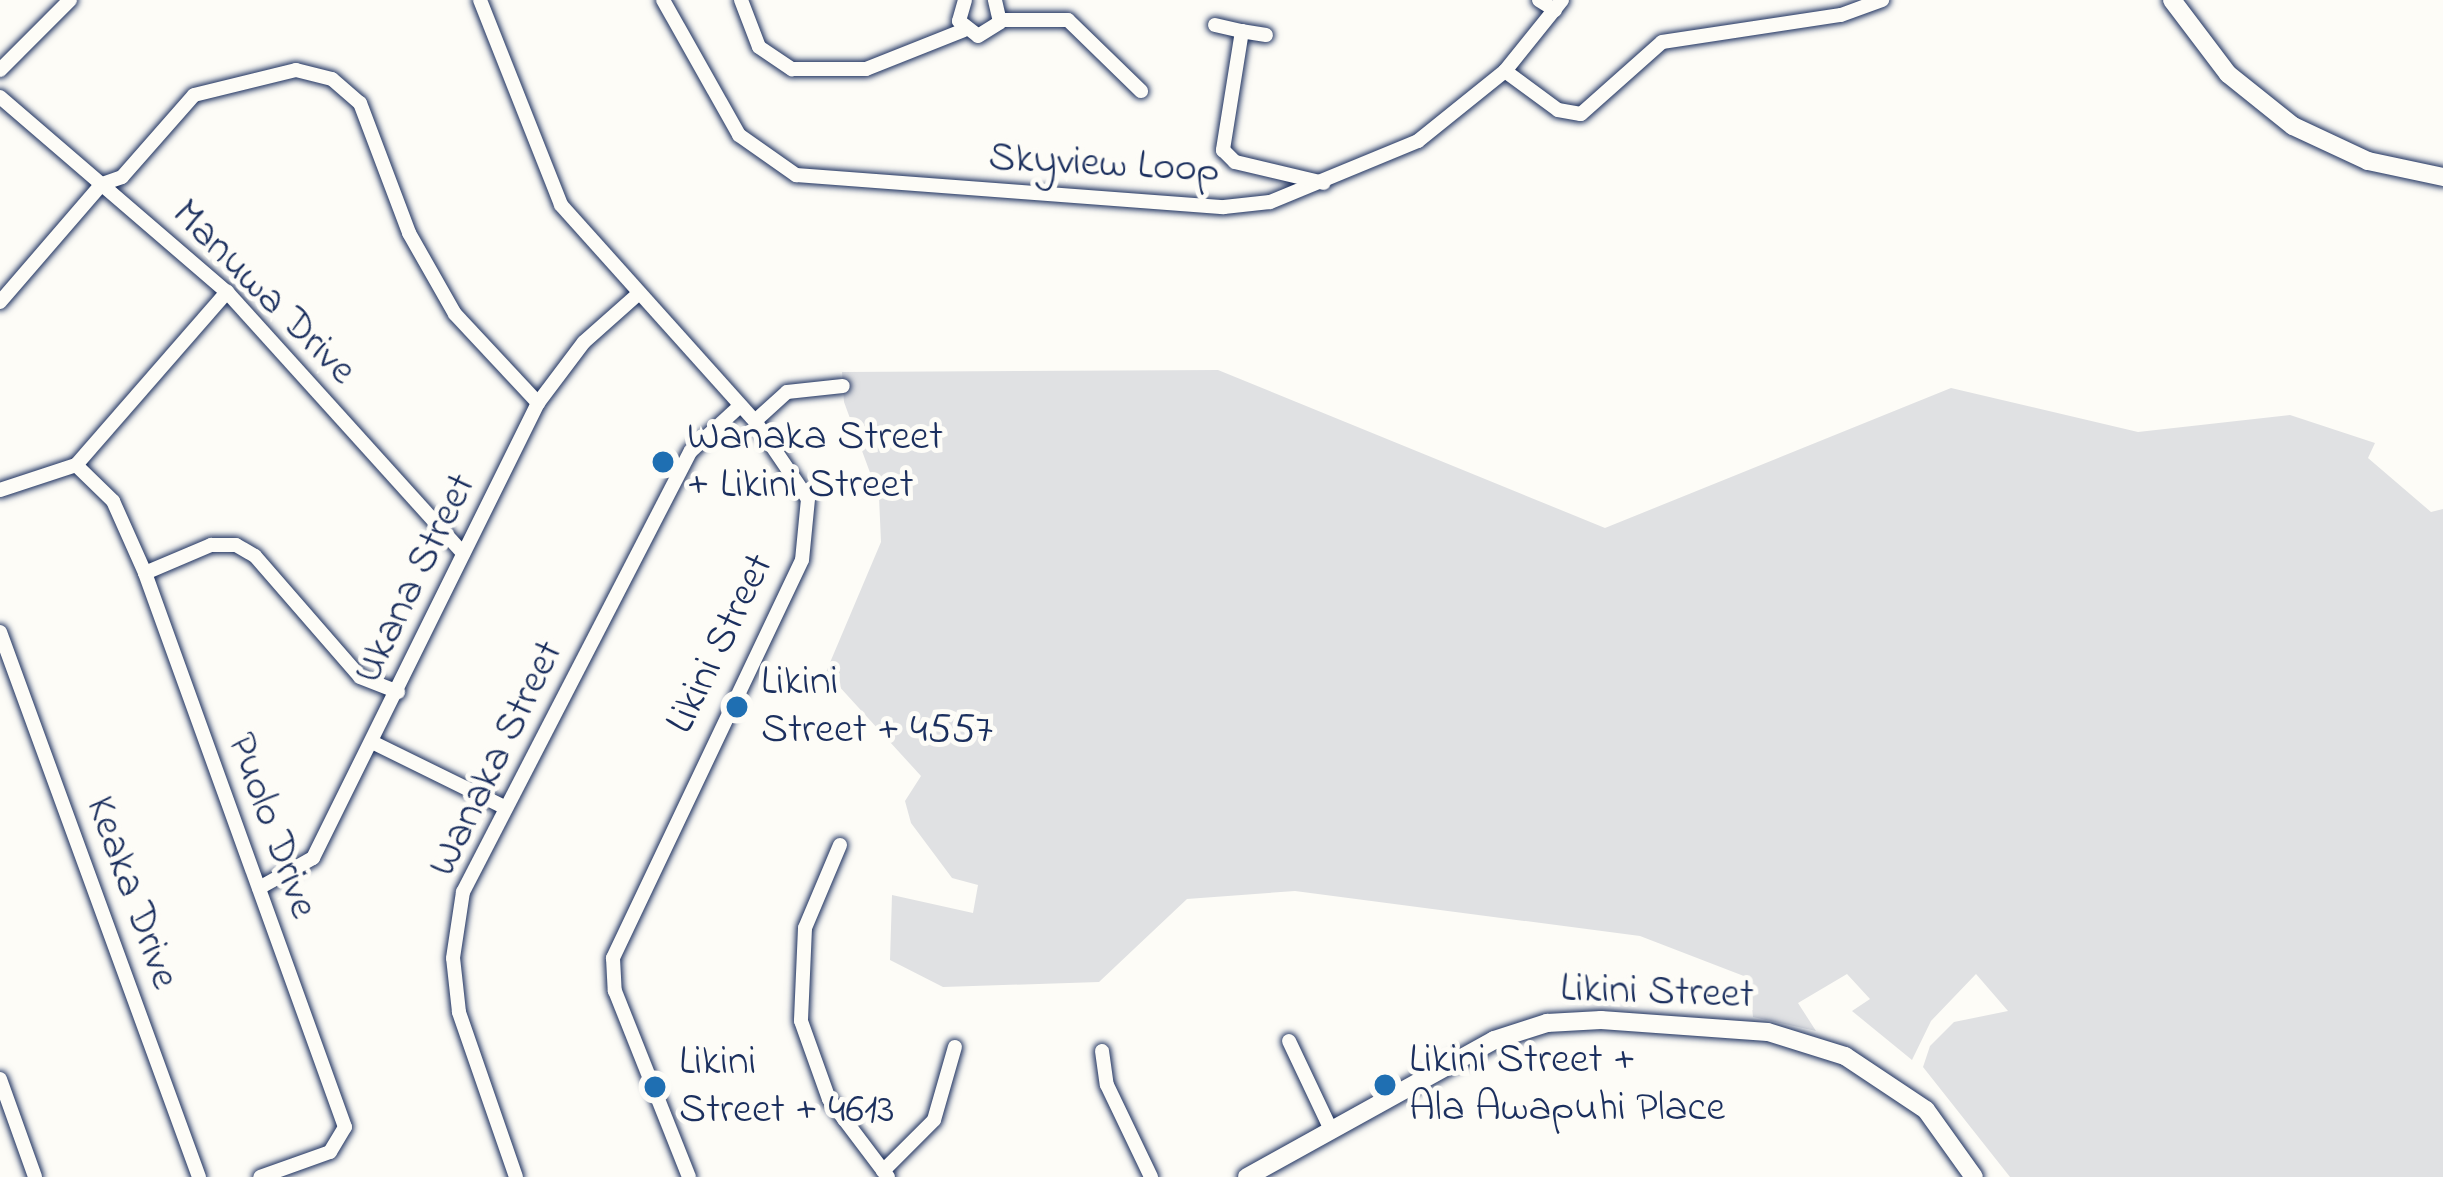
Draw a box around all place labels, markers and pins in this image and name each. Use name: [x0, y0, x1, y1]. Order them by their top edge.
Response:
place label: Wanaka Street + Likini Street: [687, 413, 943, 512]
marker: Wanaka Street + Likini Street: [650, 449, 676, 475]
place label: Likini Street + 4557: [761, 658, 993, 756]
marker: Likini Street + 4557: [724, 694, 750, 720]
place label: Likini Street + Ala Awapuhi Place: [1409, 1036, 1725, 1134]
place label: Likini Street + 4613: [679, 1038, 895, 1136]
marker: Likini Street + Ala Awapuhi Place: [1372, 1072, 1398, 1098]
marker: Likini Street + 4613: [642, 1074, 668, 1100]

